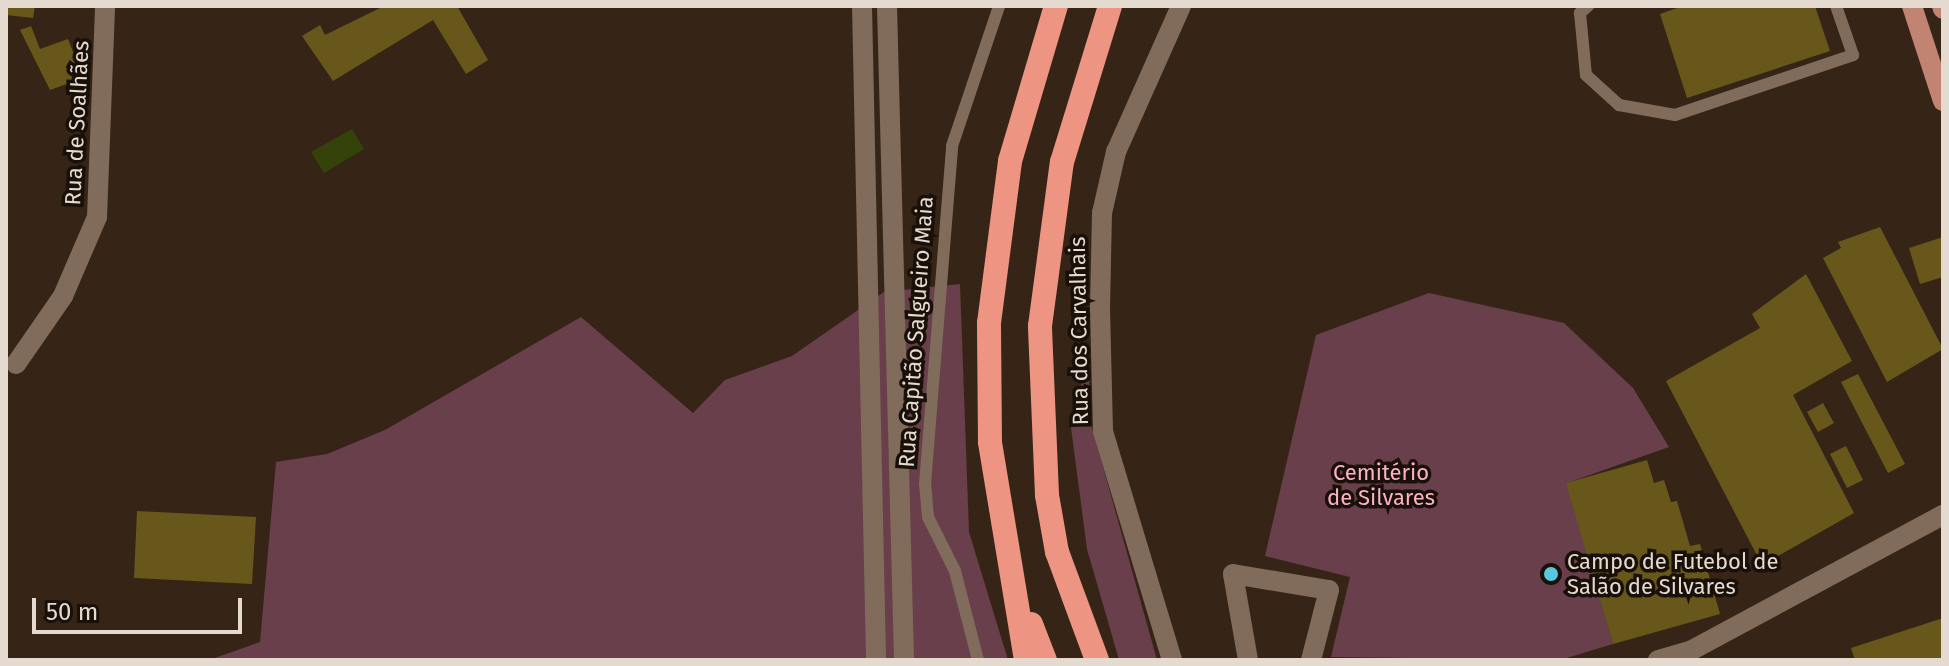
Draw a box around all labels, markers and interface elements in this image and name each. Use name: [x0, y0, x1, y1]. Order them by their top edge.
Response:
street label: Rua de Soalhães: [60, 40, 94, 206]
street label: Rua Capitão Salgueiro Maia: [893, 195, 939, 469]
street label: Rua dos Carvalhais: [1064, 236, 1094, 426]
park label: Cemitério de Silvares: [1327, 459, 1435, 510]
place label: Campo de Futebol de Salão de Silvares: [1567, 548, 1778, 600]
marker: Campo de Futebol de Salão de Silvares: [1542, 565, 1560, 583]
scale bar: [36, 582, 246, 632]
text: 50 m: [46, 598, 98, 626]

